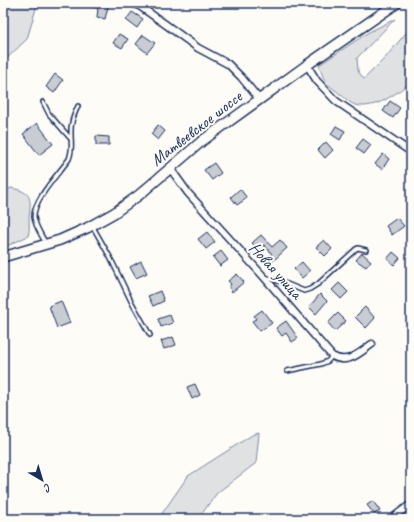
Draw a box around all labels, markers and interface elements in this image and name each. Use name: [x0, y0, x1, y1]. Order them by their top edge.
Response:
street label: Матвеевское шоссе: [146, 85, 247, 171]
street label: Новая улица: [245, 237, 308, 305]
north arrow: [22, 460, 62, 500]
text: С: [40, 481, 55, 496]

